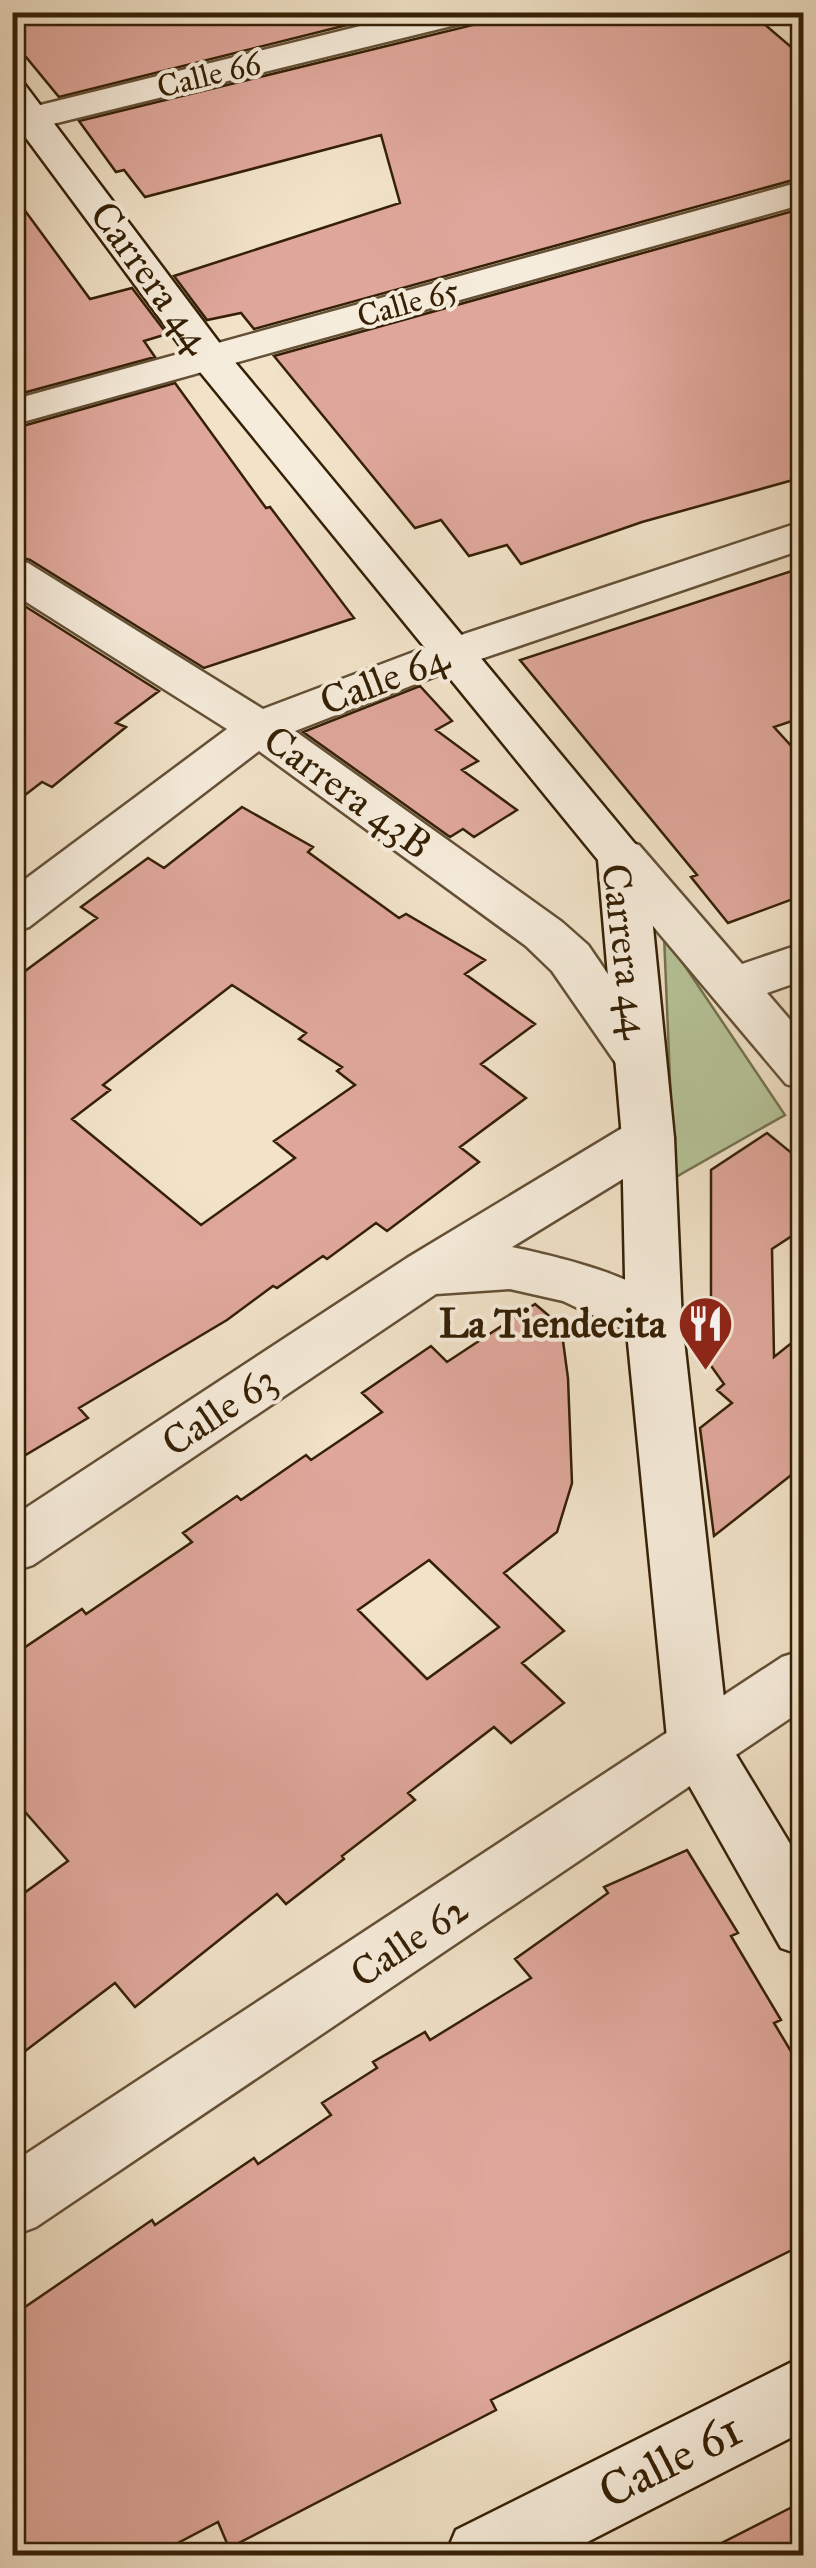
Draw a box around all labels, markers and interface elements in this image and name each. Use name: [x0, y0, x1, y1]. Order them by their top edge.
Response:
street label: Calle 66: [153, 43, 266, 107]
street label: Carrera 44: [80, 192, 223, 364]
street label: Calle 65: [353, 270, 463, 336]
street label: Calle 64: [313, 632, 457, 726]
street label: Carrera 43B: [254, 715, 442, 869]
street label: Carrera 44: [591, 861, 661, 1043]
restaurant icon: La Tiendecita: [675, 1293, 735, 1372]
place label: La Tiendecita: [439, 1299, 667, 1348]
street label: Calle 63: [152, 1355, 286, 1467]
street label: Calle 62: [341, 1884, 477, 1998]
street label: Calle 61: [589, 2399, 751, 2521]

